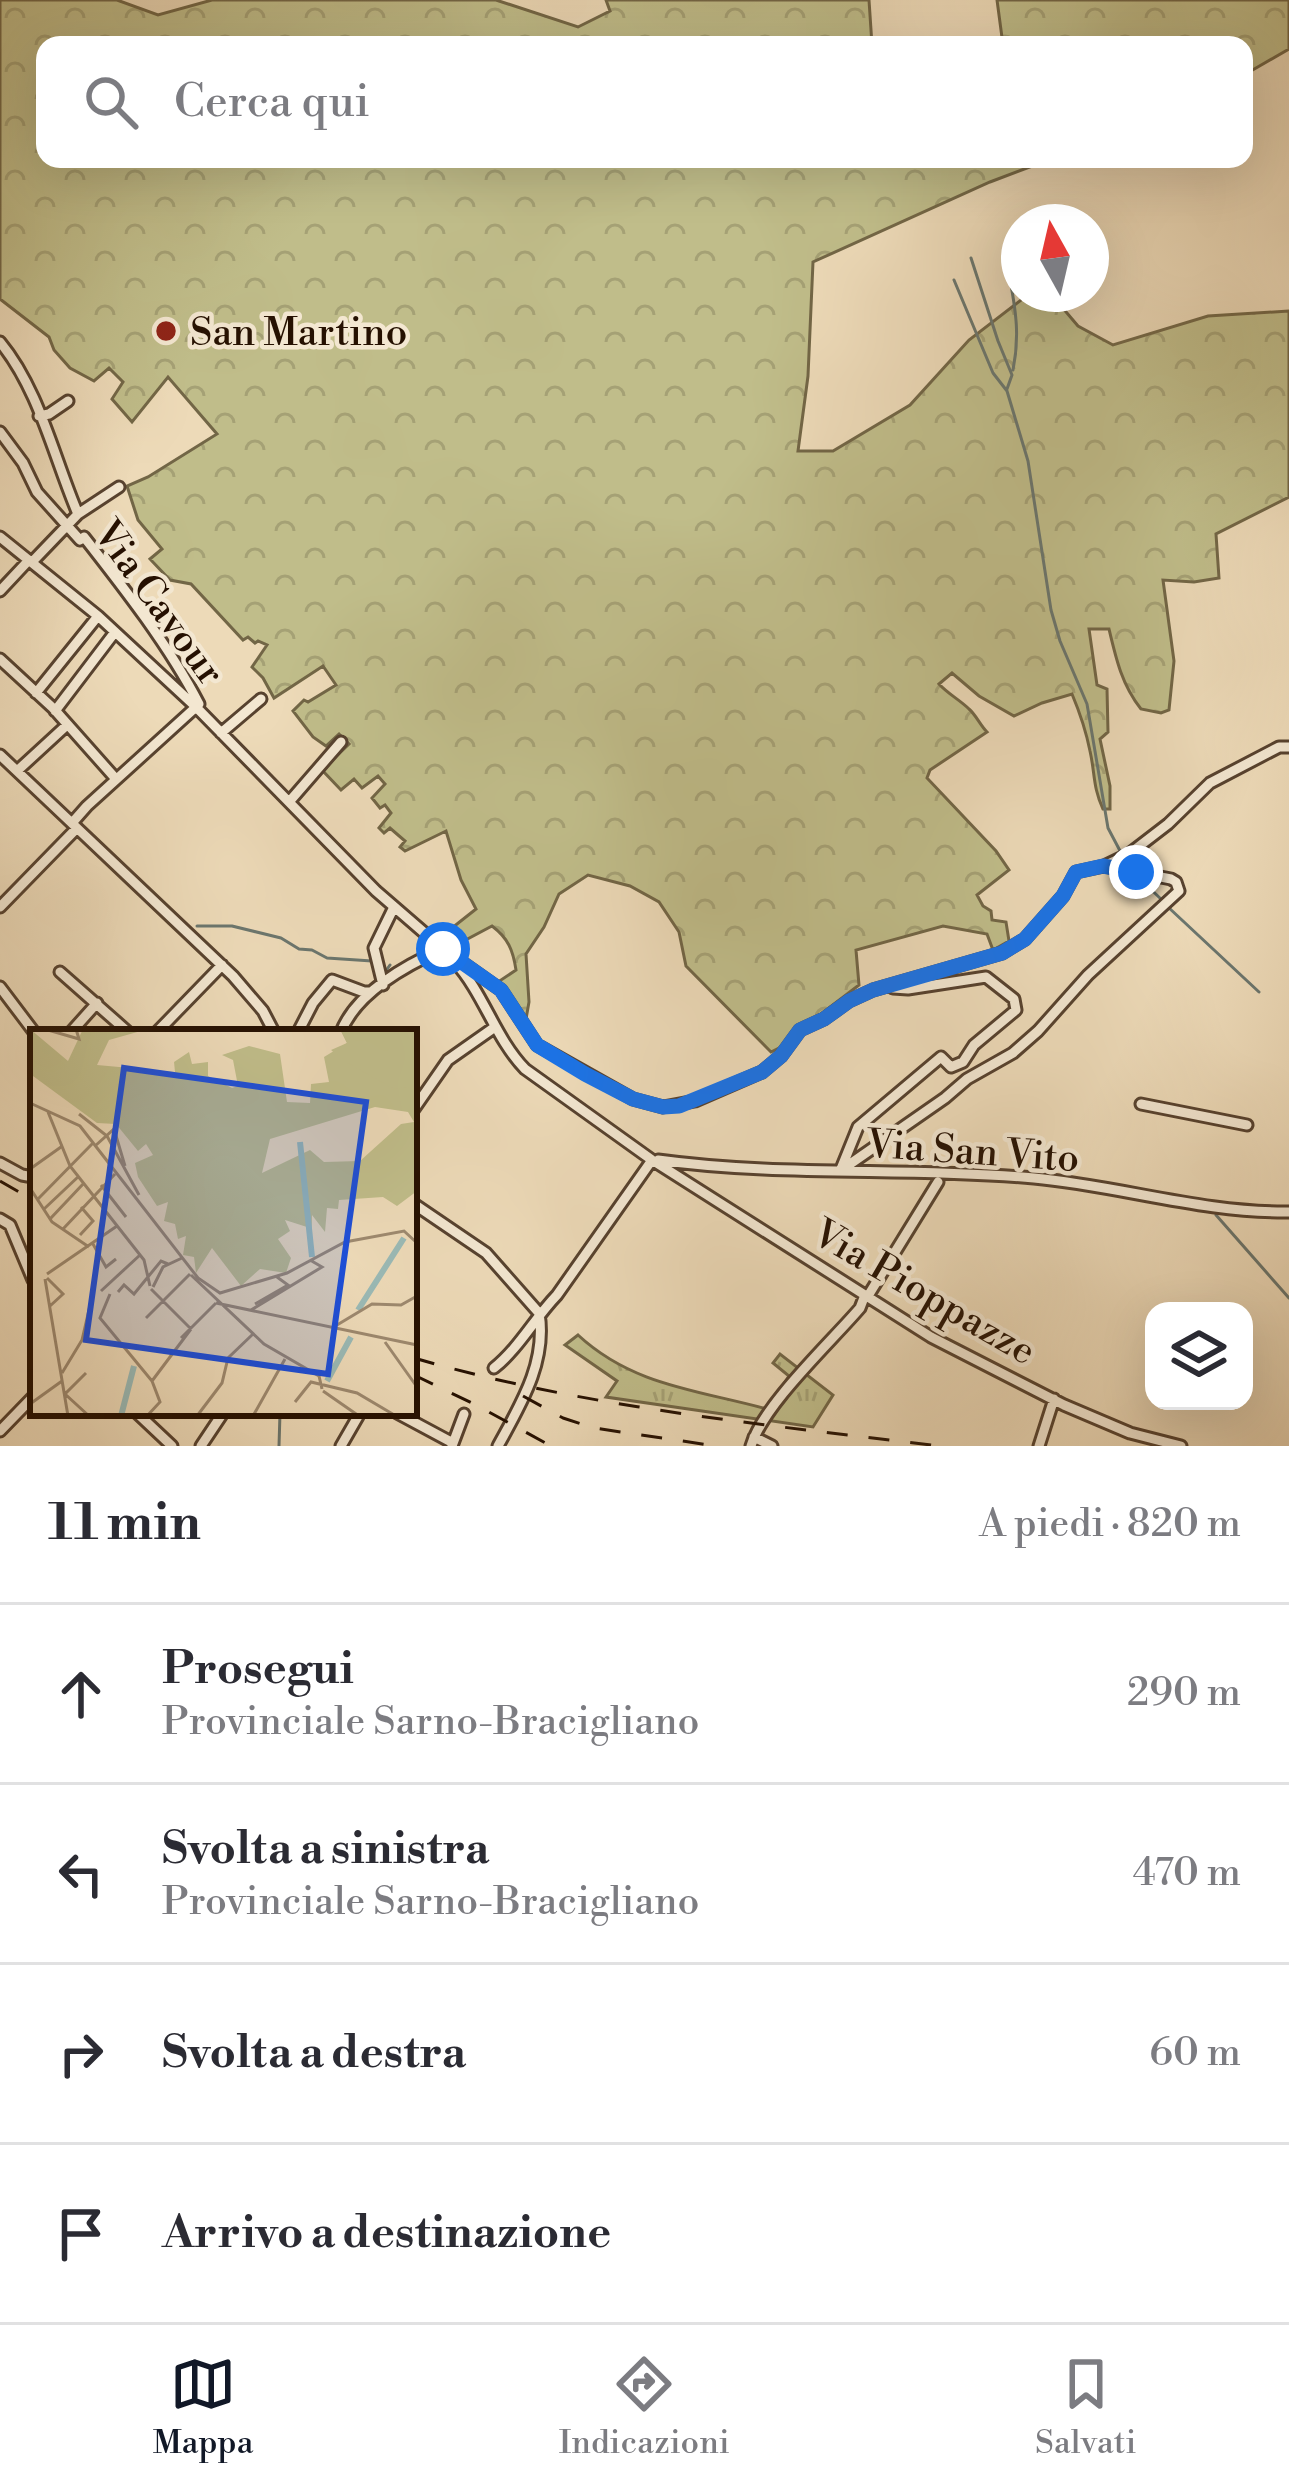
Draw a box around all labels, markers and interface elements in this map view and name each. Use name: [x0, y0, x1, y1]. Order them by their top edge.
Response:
search box: [36, 36, 1253, 168]
icon: search: [78, 69, 144, 135]
text: Cerca qui: [174, 74, 370, 131]
north arrow: [1001, 204, 1109, 312]
place label: San Martino: [190, 309, 407, 358]
marker: San Martino: [153, 318, 179, 344]
street label: Via Cavour: [81, 511, 234, 696]
route end: [1109, 845, 1163, 899]
route start: [416, 922, 470, 976]
inset map: [30, 1029, 417, 1416]
street label: Via San Vito: [864, 1121, 1081, 1184]
street label: Via Pioppazze: [803, 1209, 1044, 1377]
map controls: [1145, 1302, 1253, 1410]
button: layers: [1145, 1302, 1253, 1410]
text: 11 min: [48, 1492, 201, 1556]
text: A piedi · 820 m: [979, 1500, 1241, 1549]
text: Prosegui: [162, 1641, 354, 1698]
icon: ahead: [48, 1661, 114, 1727]
text: 290 m: [1127, 1669, 1241, 1718]
text: Provinciale Sarno-Bracigliano: [162, 1698, 699, 1747]
text: Svolta a sinistra: [162, 1821, 489, 1878]
icon: left: [48, 1841, 114, 1907]
text: 470 m: [1133, 1849, 1241, 1898]
text: Provinciale Sarno-Bracigliano: [162, 1878, 699, 1927]
icon: right: [48, 2021, 114, 2087]
text: Svolta a destra: [162, 2025, 466, 2082]
text: 60 m: [1149, 2029, 1241, 2078]
icon: arrive: [48, 2201, 114, 2267]
text: Arrivo a destinazione: [162, 2205, 611, 2262]
tab: Mappa: [153, 2351, 253, 2464]
tab: Indicazioni: [559, 2351, 730, 2464]
tab: Salvati: [1035, 2351, 1136, 2464]

